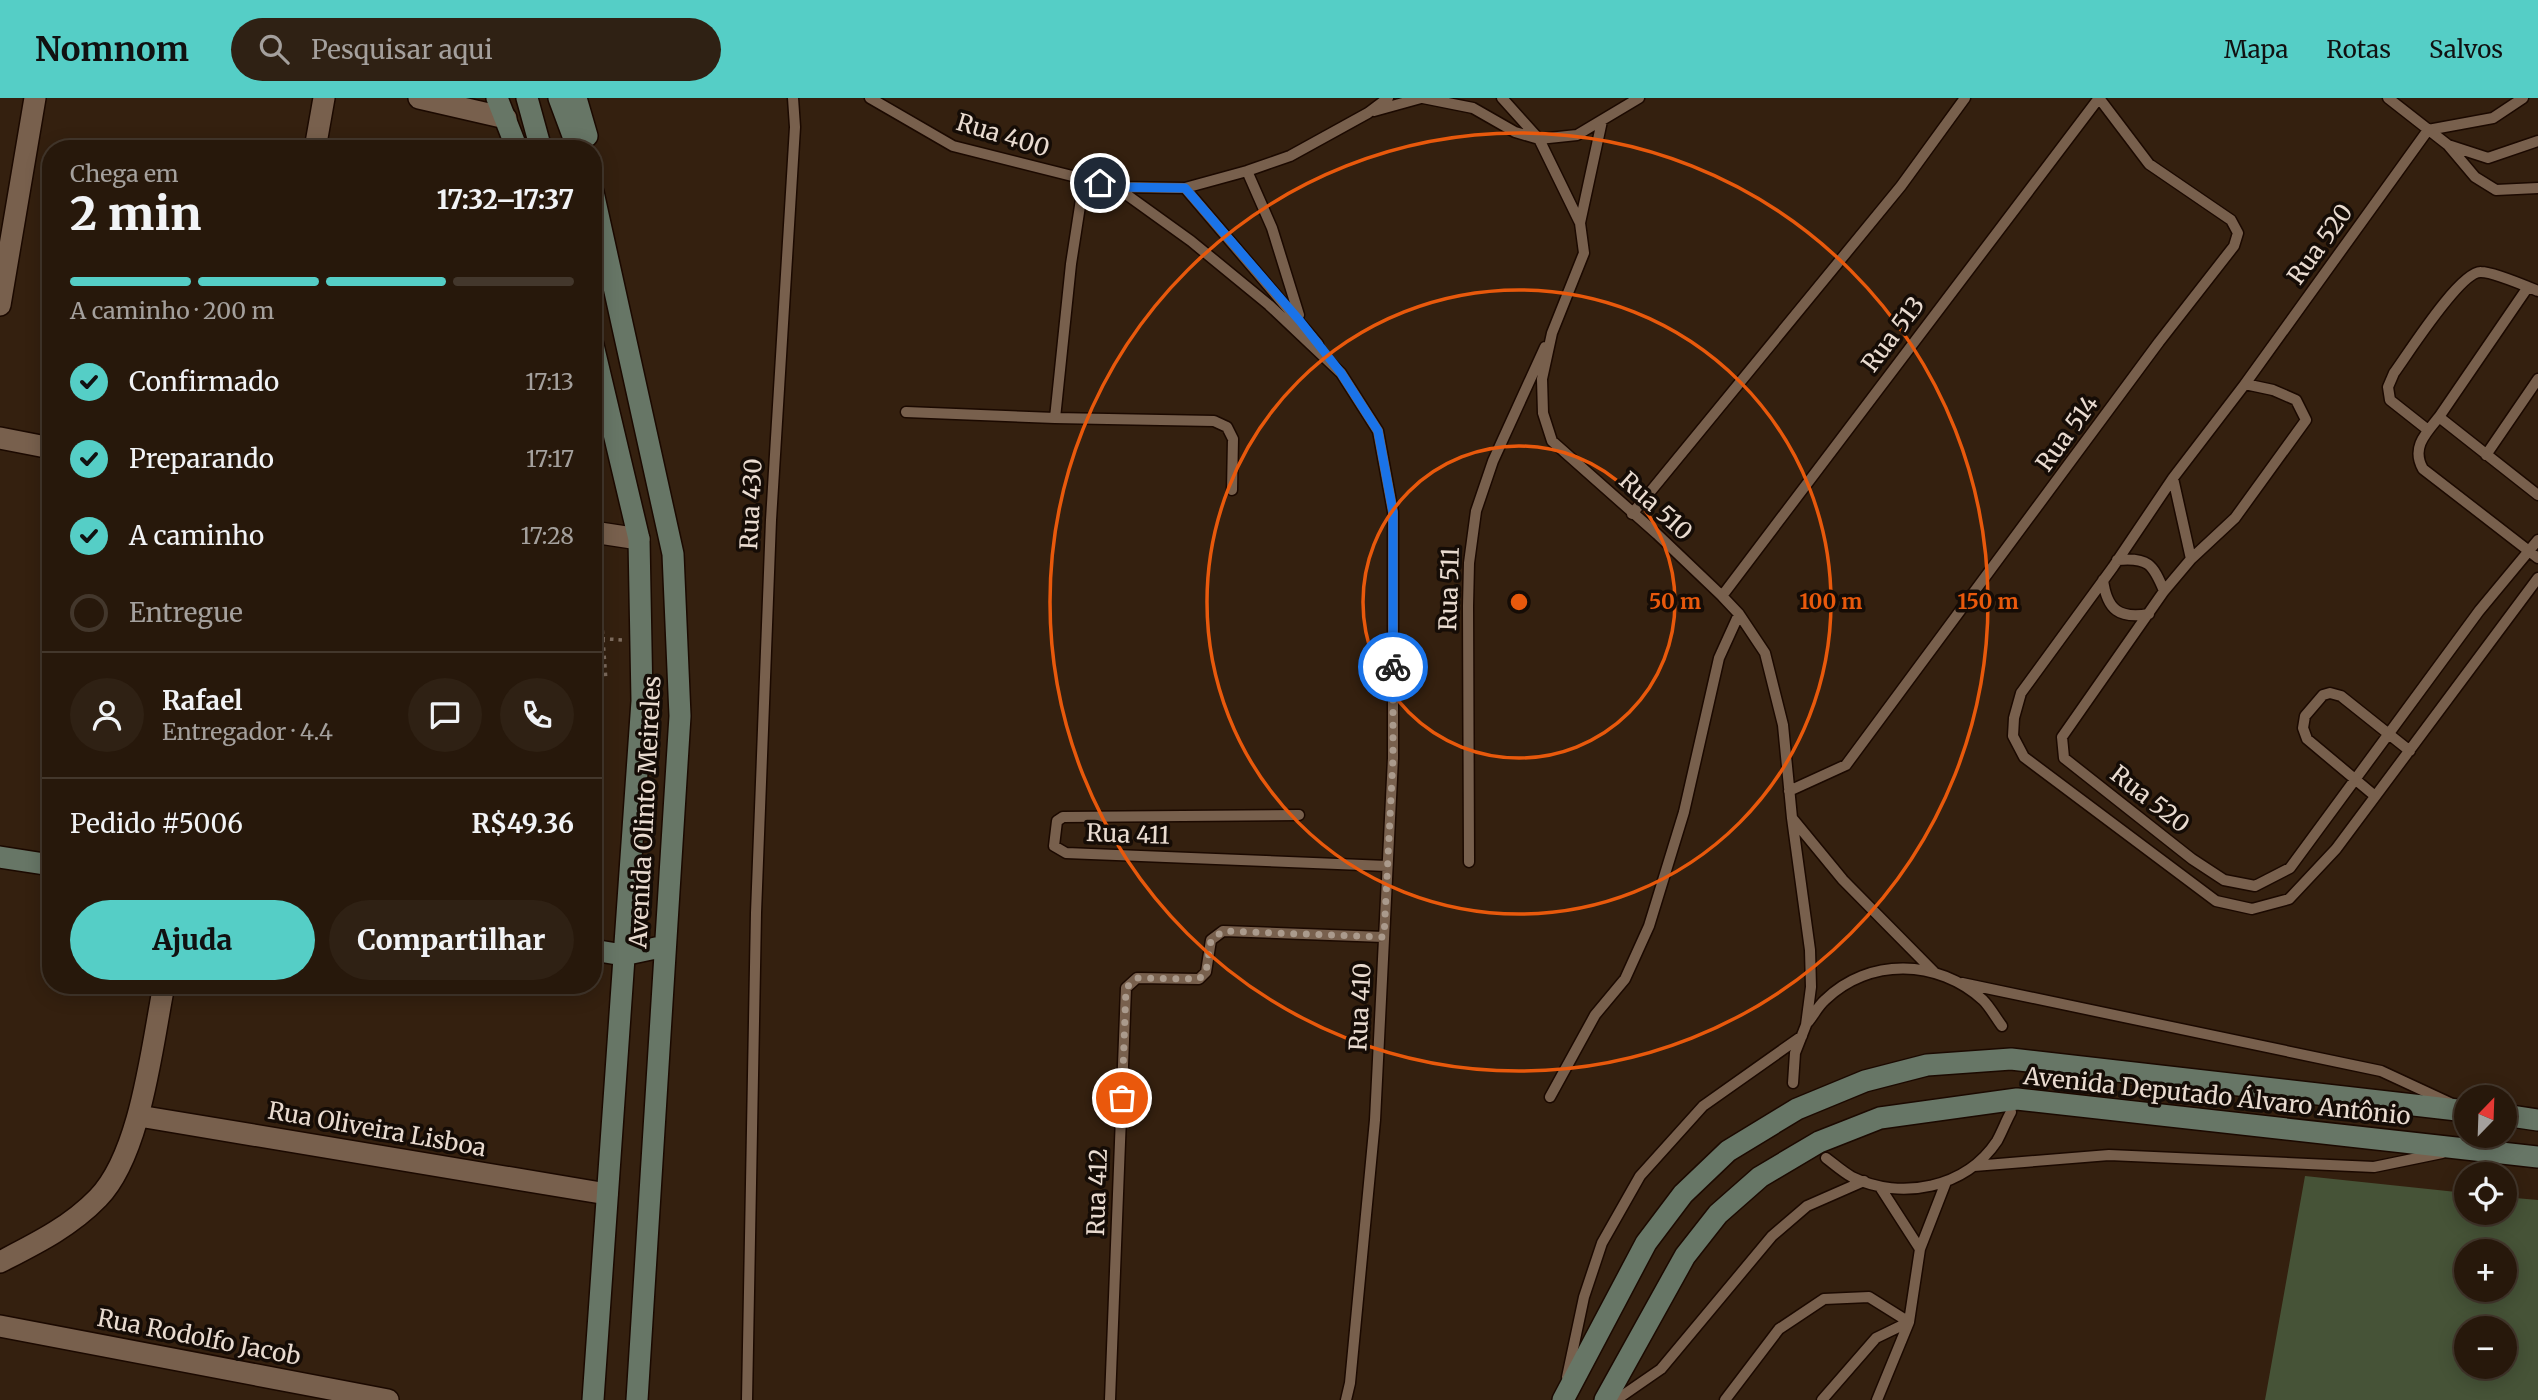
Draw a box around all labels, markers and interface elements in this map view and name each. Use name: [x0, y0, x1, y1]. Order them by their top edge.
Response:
search box: [231, 18, 721, 81]
text: Nomnom: [35, 29, 189, 70]
icon: search: [255, 30, 293, 68]
text: Pesquisar aqui: [311, 33, 493, 66]
text: Mapa: [2224, 34, 2288, 65]
text: Rotas: [2326, 34, 2391, 65]
text: Salvos: [2429, 34, 2503, 65]
street label: Rua 400: [953, 106, 1053, 164]
pin: [1070, 153, 1130, 213]
text: Chega em: [70, 159, 179, 188]
icon: home: [1081, 164, 1119, 202]
text: 17:32–17:37: [437, 183, 574, 216]
text: 2 min: [70, 185, 202, 243]
street label: Rua 520: [2280, 198, 2360, 290]
street label: Rua 513: [1855, 290, 1931, 378]
text: A caminho · 200 m: [70, 296, 274, 325]
icon: check: [70, 363, 108, 401]
text: Confirmado: [129, 365, 279, 398]
text: 17:13: [525, 367, 574, 396]
street label: Rua 514: [2029, 388, 2105, 477]
icon: check: [70, 440, 108, 478]
text: Preparando: [129, 442, 274, 475]
text: 17:17: [526, 444, 574, 473]
street label: Rua 430: [733, 457, 769, 551]
street label: Rua 510: [1613, 465, 1699, 547]
icon: check: [70, 517, 108, 555]
text: A caminho: [129, 519, 264, 552]
text: 17:28: [521, 521, 574, 550]
street label: Rua 511: [1432, 546, 1466, 631]
text: 50 m: [1649, 588, 1701, 615]
text: 100 m: [1800, 588, 1862, 615]
text: 150 m: [1957, 588, 2019, 615]
centre of rings: [1507, 590, 1531, 614]
text: Entregue: [129, 596, 243, 629]
courier: [1358, 632, 1428, 702]
icon: bike: [1374, 648, 1412, 686]
street label: Avenida Olinto Meireles: [622, 675, 668, 950]
button: person: [70, 678, 144, 752]
button: chat: [408, 678, 482, 752]
button: phone: [500, 678, 574, 752]
text: Rafael: [162, 684, 243, 717]
text: Entregador · 4.4: [162, 717, 333, 746]
street label: Rua 520: [2104, 758, 2196, 840]
text: Pedido #5006: [70, 807, 243, 840]
text: R$49.36: [472, 807, 574, 840]
street label: Rua 411: [1085, 817, 1171, 851]
button: Ajuda: [70, 900, 315, 980]
button: Compartilhar: [329, 900, 574, 980]
street label: Rua 410: [1342, 962, 1378, 1052]
street label: Avenida Deputado Álvaro Antônio: [2021, 1060, 2412, 1132]
pin: [1092, 1068, 1152, 1128]
icon: bag: [1103, 1079, 1141, 1117]
north arrow: [2454, 1085, 2516, 1148]
map controls: [2454, 1085, 2517, 1379]
street label: Rua Oliveira Lisboa: [266, 1095, 489, 1163]
street label: Rua 412: [1080, 1148, 1114, 1236]
button: locate: [2454, 1162, 2517, 1225]
button: +: [2454, 1239, 2517, 1302]
street label: Rua Rodolfo Jacob: [95, 1302, 303, 1372]
button: −: [2454, 1316, 2517, 1379]

